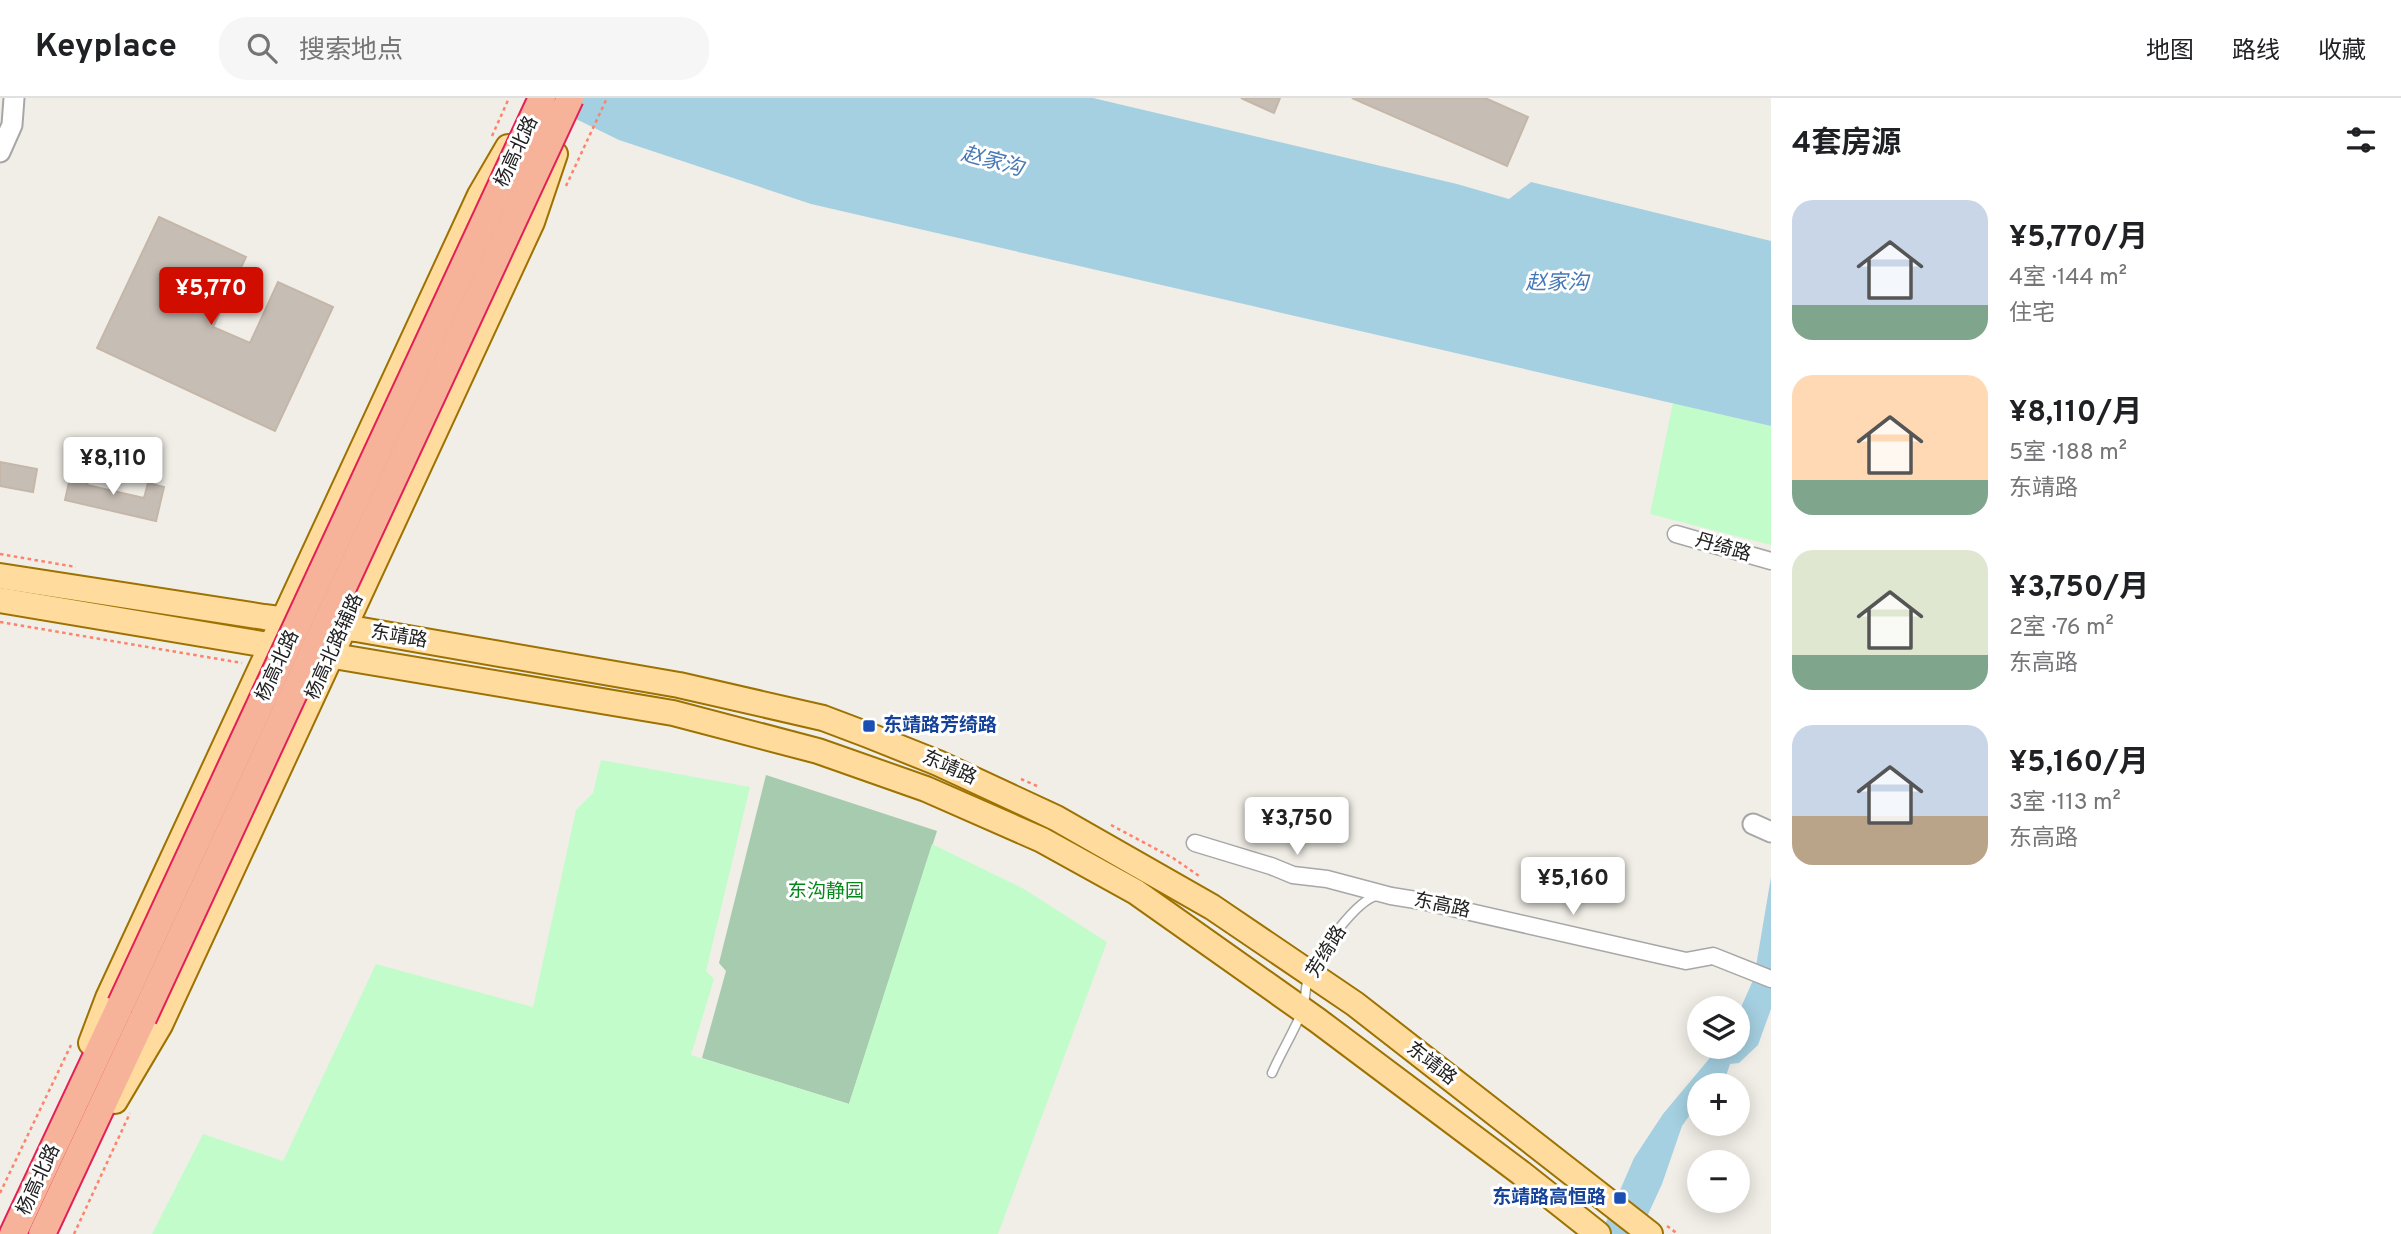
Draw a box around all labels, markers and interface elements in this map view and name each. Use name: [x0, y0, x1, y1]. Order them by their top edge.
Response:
search box: [219, 17, 709, 80]
text: Keyplace: [35, 27, 177, 69]
icon: search: [243, 29, 281, 67]
text: 搜索地点: [299, 35, 403, 68]
text: 地图: [2146, 37, 2194, 67]
text: 路线: [2232, 37, 2280, 67]
text: 收藏: [2318, 37, 2366, 67]
street label: 杨高北路: [490, 112, 544, 192]
icon: filters: [2342, 121, 2380, 159]
text: 4套房源: [1792, 126, 1901, 163]
water label: 赵家沟: [958, 141, 1028, 184]
text: ¥5,770/月: [2009, 220, 2148, 257]
icon: home: [1848, 228, 1932, 312]
text: 4室 · 144 m²: [2009, 264, 2127, 293]
pin: ¥5,770: [154, 268, 268, 327]
water label: 赵家沟: [1526, 270, 1590, 297]
text: ¥5,770: [175, 275, 247, 304]
text: 住宅: [2009, 300, 2055, 329]
text: ¥8,110/月: [2009, 395, 2142, 432]
icon: home: [1848, 403, 1932, 487]
pin: ¥8,110: [56, 438, 170, 497]
text: 5室 · 188 m²: [2009, 439, 2127, 468]
text: ¥8,110: [79, 445, 147, 474]
text: 东靖路: [2009, 475, 2078, 504]
street label: 丹绮路: [1692, 529, 1754, 567]
text: ¥3,750/月: [2009, 570, 2149, 607]
icon: home: [1848, 578, 1932, 662]
street label: 杨高北路辅路: [301, 590, 369, 704]
text: 2室 · 76 m²: [2009, 614, 2114, 643]
street label: 东靖路: [369, 620, 429, 654]
street label: 杨高北路: [251, 626, 305, 706]
text: 东高路: [2009, 650, 2078, 679]
place label: 东靖路芳绮路: [883, 714, 997, 738]
marker: 东靖路芳绮路: [861, 718, 877, 734]
street label: 东靖路: [918, 745, 980, 791]
text: ¥5,160/月: [2009, 745, 2149, 782]
icon: home: [1848, 753, 1932, 837]
text: 3室 · 113 m²: [2009, 789, 2121, 818]
pin: ¥3,750: [1240, 798, 1354, 857]
text: ¥3,750: [1261, 805, 1333, 834]
text: 东高路: [2009, 825, 2078, 854]
pin: ¥5,160: [1516, 858, 1630, 917]
text: ¥5,160: [1537, 865, 1609, 894]
park label: 东沟静园: [788, 880, 864, 904]
street label: 东高路: [1412, 888, 1472, 924]
street label: 芳绮路: [1302, 921, 1352, 983]
map controls: [1687, 996, 1750, 1213]
button: layers: [1687, 996, 1750, 1059]
street label: 东靖路: [1401, 1037, 1461, 1091]
button: +: [1687, 1073, 1750, 1136]
street label: 杨高北路: [12, 1140, 66, 1220]
button: −: [1687, 1150, 1750, 1213]
place label: 东靖路高恒路: [1492, 1186, 1606, 1210]
marker: 东靖路高恒路: [1612, 1190, 1628, 1206]

